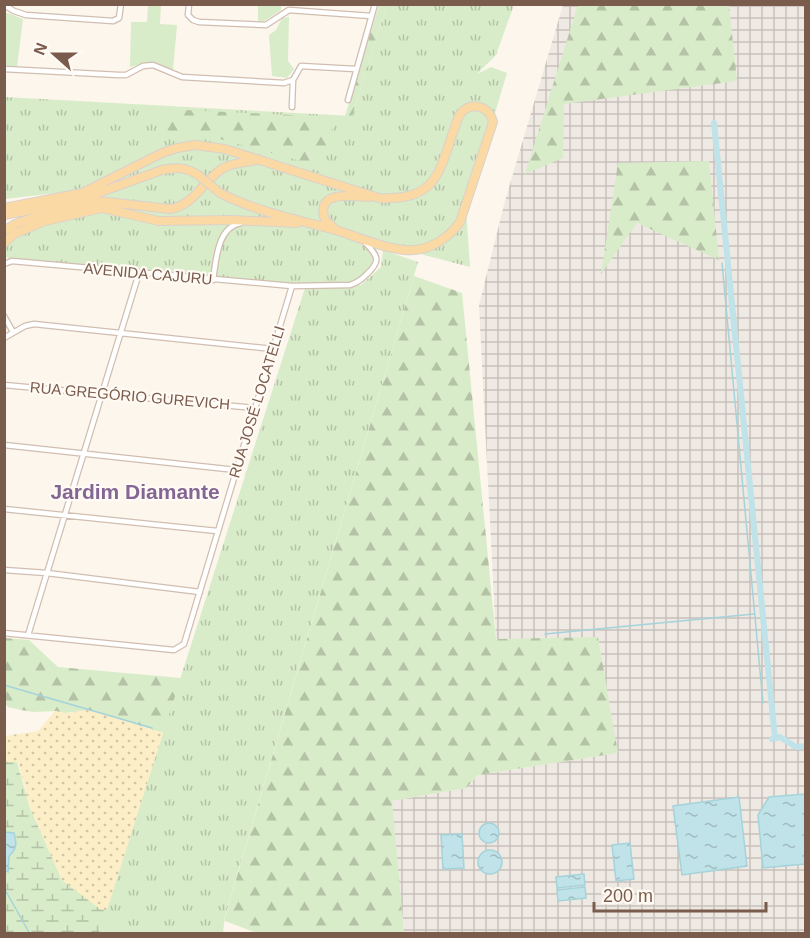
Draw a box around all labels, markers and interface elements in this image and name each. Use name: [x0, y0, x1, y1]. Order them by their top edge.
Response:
north arrow: [24, 24, 84, 84]
text: N: [30, 40, 50, 57]
street label: AVENIDA CAJURU: [83, 259, 213, 288]
street label: RUA JOSÉ LOCATELLI: [225, 324, 288, 480]
street label: RUA GREGÓRIO GUREVICH: [29, 378, 231, 413]
district label: Jardim Diamante: [50, 480, 220, 503]
scale bar: [594, 875, 766, 913]
text: 200 m: [603, 886, 653, 906]

